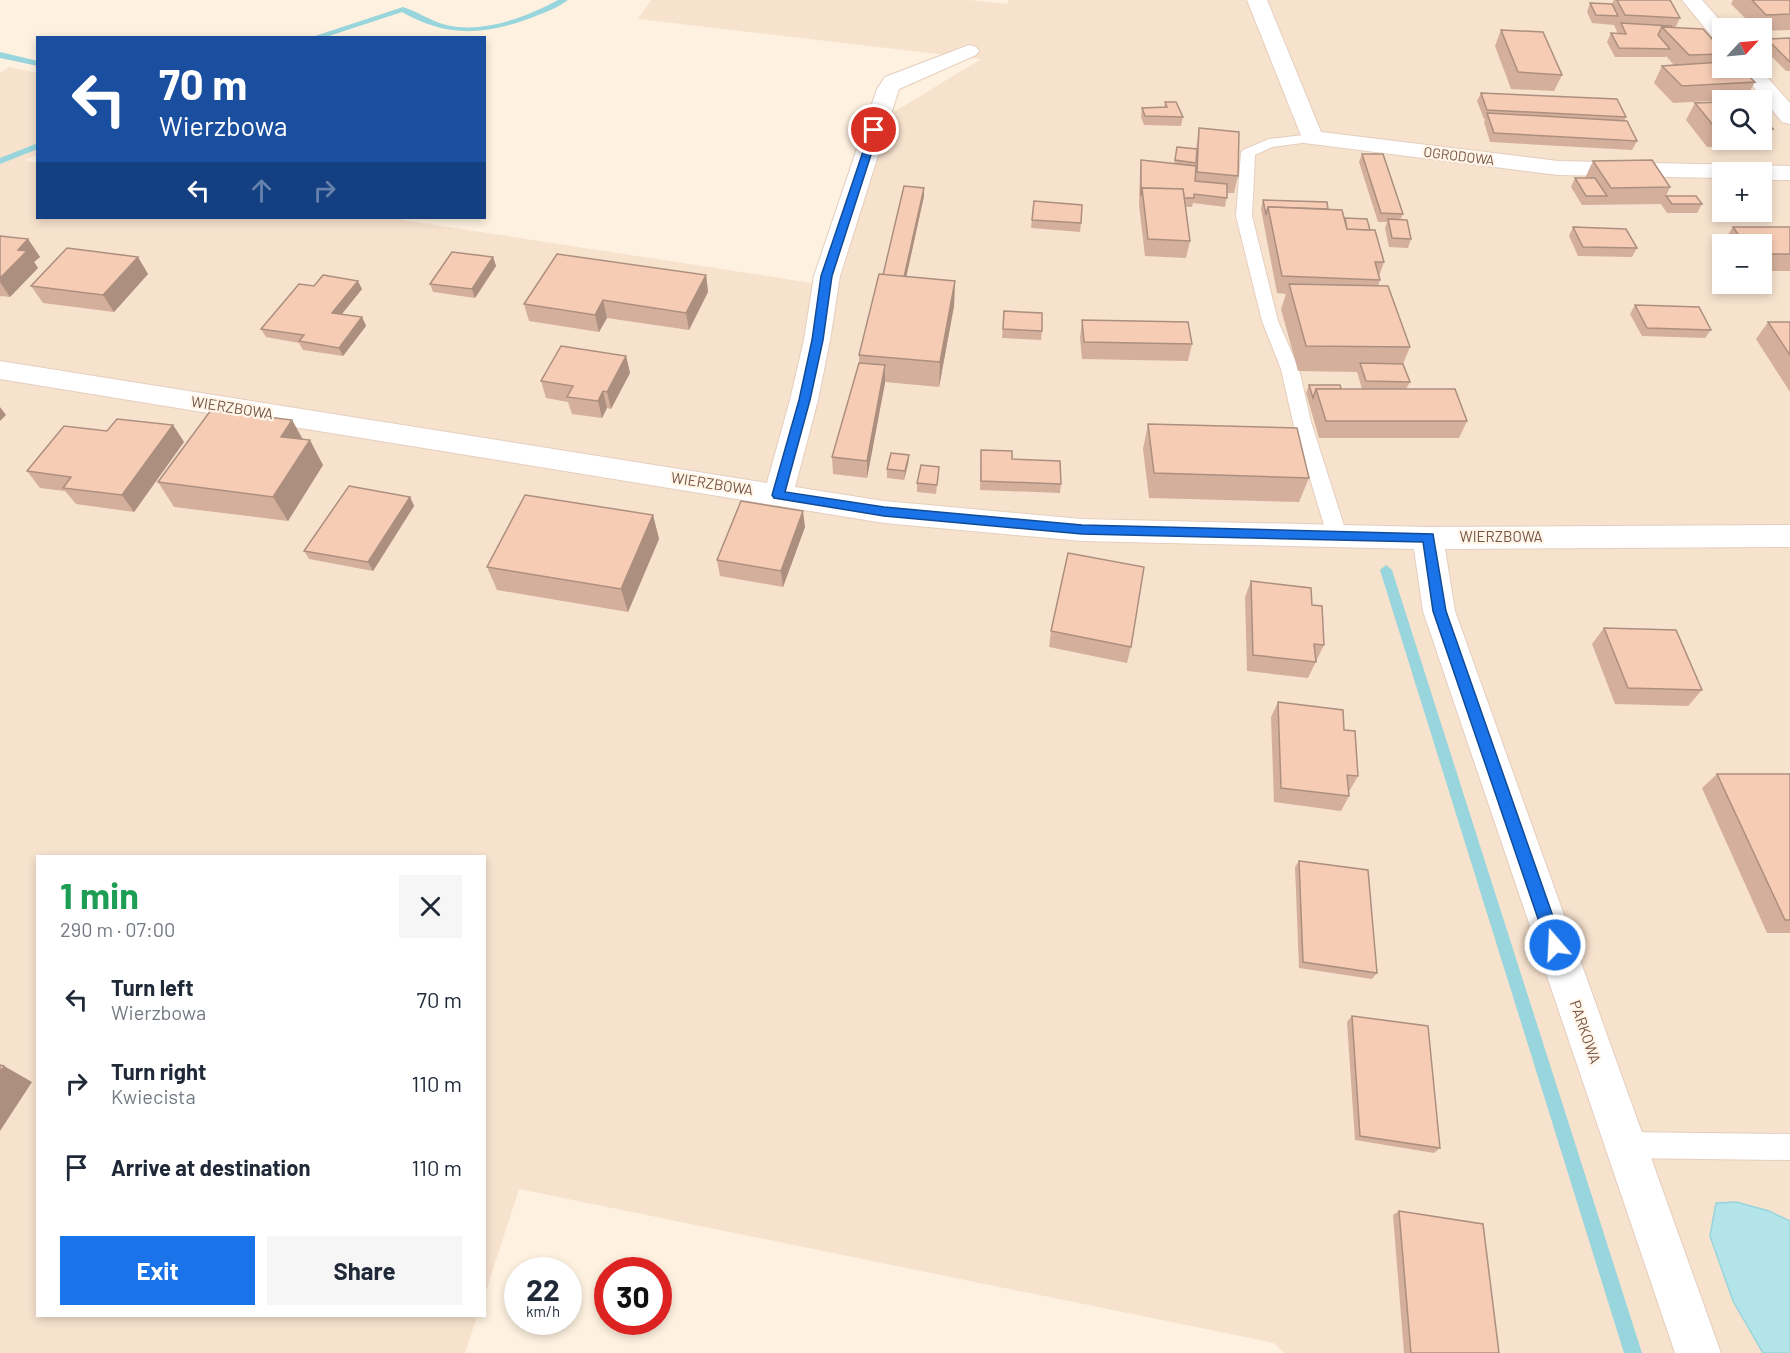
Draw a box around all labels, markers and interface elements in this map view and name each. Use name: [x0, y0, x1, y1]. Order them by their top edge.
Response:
north arrow: [1712, 18, 1772, 78]
map controls: [1712, 18, 1772, 294]
text: 70 m: [159, 58, 247, 108]
icon: left: [60, 60, 138, 138]
button: search: [1712, 90, 1772, 150]
pin: [848, 104, 899, 155]
text: Wierzbowa: [159, 109, 288, 141]
icon: arrive: [857, 113, 890, 146]
street label: OGRODOWA: [1423, 143, 1496, 168]
button: +: [1712, 162, 1772, 222]
icon: left: [182, 174, 215, 207]
icon: ahead: [245, 174, 278, 207]
icon: right: [308, 174, 341, 207]
button: −: [1712, 234, 1772, 294]
street label: WIERZBOWA: [190, 392, 275, 422]
street label: WIERZBOWA: [670, 468, 755, 498]
street label: WIERZBOWA: [1459, 527, 1543, 545]
text: 1 min: [60, 873, 139, 916]
button: close: [399, 875, 462, 938]
position arrow: [1523, 913, 1587, 977]
text: 290 m · 07:00: [60, 917, 175, 941]
text: Turn left: [111, 974, 194, 1000]
icon: left: [60, 983, 93, 1016]
text: 70 m: [417, 986, 462, 1012]
street label: PARKOWA: [1567, 998, 1605, 1066]
text: Wierzbowa: [111, 1000, 206, 1024]
text: Turn right: [111, 1058, 206, 1084]
icon: right: [60, 1067, 93, 1100]
text: 110 m: [412, 1070, 462, 1096]
text: Kwiecista: [111, 1084, 196, 1108]
icon: arrive: [60, 1151, 93, 1184]
text: Arrive at destination: [111, 1154, 310, 1180]
text: 110 m: [412, 1154, 462, 1180]
button: Exit: [60, 1236, 255, 1305]
button: Share: [267, 1236, 462, 1305]
speed limit sign: 30: [594, 1257, 672, 1335]
text: 22: [526, 1271, 560, 1307]
text: km/h: [526, 1302, 560, 1320]

